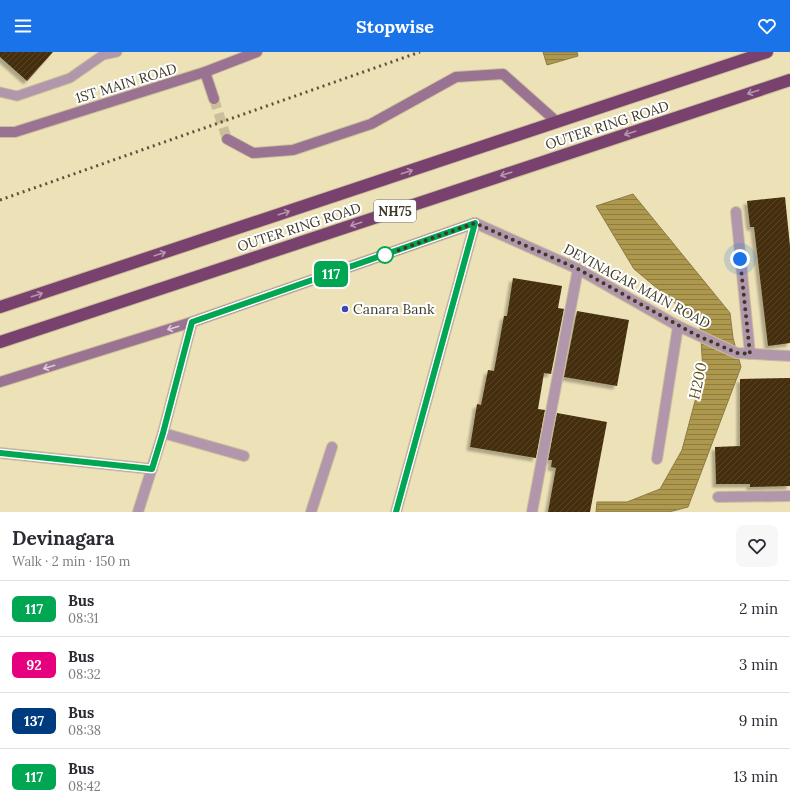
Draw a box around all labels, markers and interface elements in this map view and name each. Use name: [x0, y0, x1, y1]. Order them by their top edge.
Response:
icon: menu: [12, 15, 34, 37]
text: Stopwise: [356, 15, 434, 38]
icon: heart: [756, 15, 778, 37]
street label: 1ST MAIN ROAD: [73, 59, 179, 107]
one-way arrow: [747, 89, 760, 96]
street label: OUTER RING ROAD: [543, 96, 671, 154]
one-way arrow: [623, 130, 636, 137]
one-way arrow: [401, 168, 414, 175]
one-way arrow: [500, 171, 513, 178]
street label: OUTER RING ROAD: [235, 198, 363, 256]
road number: NH75: [374, 200, 416, 222]
one-way arrow: [277, 209, 290, 216]
one-way arrow: [350, 221, 363, 228]
street label: DEVINAGAR MAIN ROAD: [561, 240, 713, 332]
unlabelled marker: [376, 246, 394, 264]
your location: [730, 249, 750, 269]
one-way arrow: [154, 250, 167, 257]
line badge: 117: [308, 261, 354, 287]
text: 117: [322, 265, 340, 283]
one-way arrow: [30, 291, 43, 298]
place label: Canara Bank: [353, 300, 435, 318]
marker: Canara Bank: [340, 304, 350, 314]
one-way arrow: [167, 324, 179, 332]
water label: H200: [684, 361, 711, 401]
one-way arrow: [43, 364, 56, 371]
button: heart: [736, 525, 778, 567]
text: Devinagara: [12, 526, 115, 550]
text: Walk · 2 min · 150 m: [12, 553, 130, 570]
text: Bus: [68, 591, 94, 610]
text: 2 min: [739, 599, 778, 618]
text: 117: [25, 600, 43, 618]
text: 08:31: [68, 610, 99, 627]
text: Bus: [68, 647, 94, 666]
text: 3 min: [739, 655, 778, 674]
text: 92: [26, 656, 42, 674]
text: 08:32: [68, 666, 101, 683]
text: Bus: [68, 703, 94, 722]
text: 9 min: [739, 711, 778, 730]
text: 137: [24, 712, 44, 730]
text: 08:38: [68, 722, 101, 739]
text: Bus: [68, 759, 94, 778]
text: 13 min: [734, 767, 778, 786]
text: 117: [25, 768, 43, 786]
text: 08:42: [68, 778, 101, 795]

